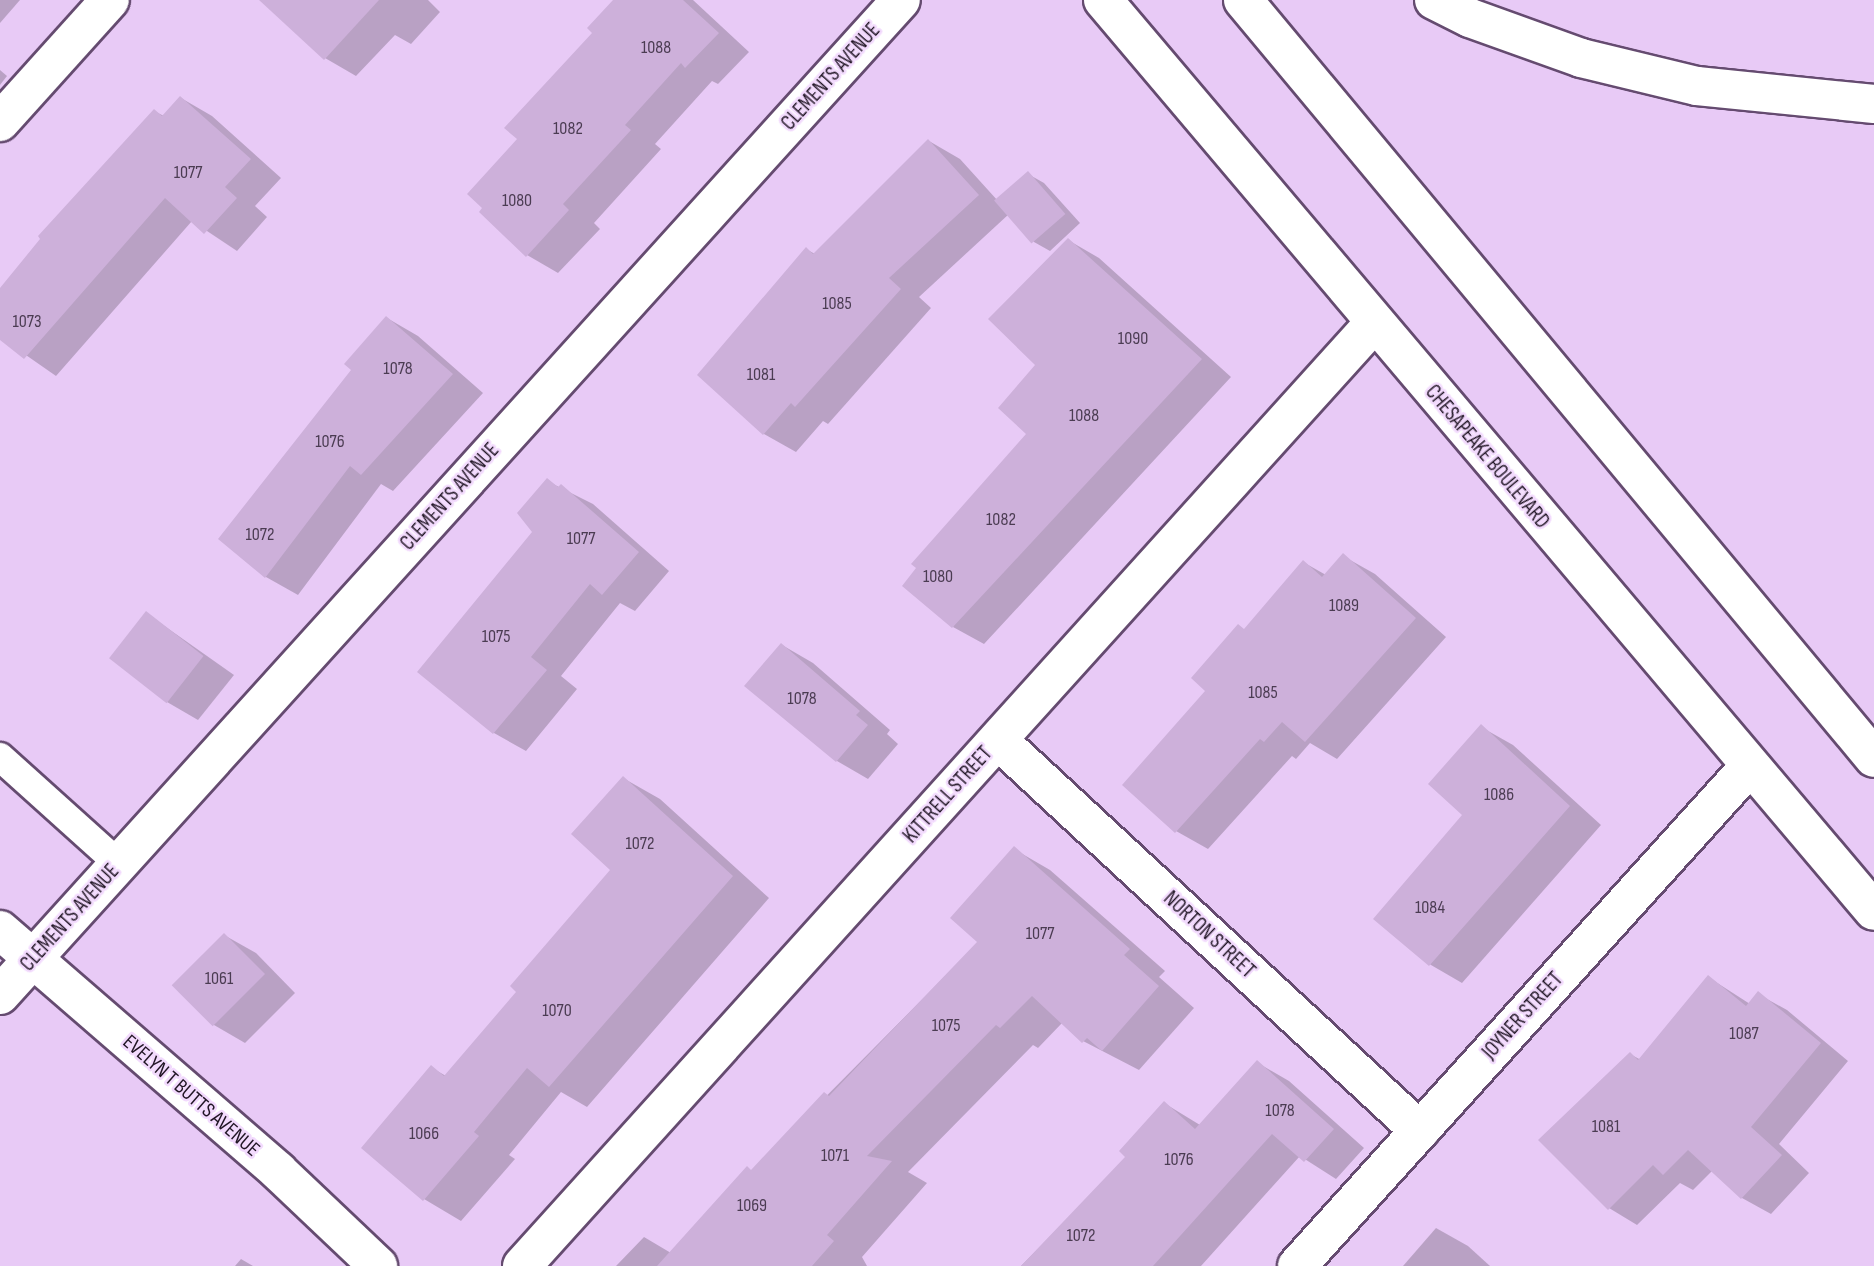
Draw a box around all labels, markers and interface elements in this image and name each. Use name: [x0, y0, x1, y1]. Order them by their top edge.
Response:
street label: CLEMENTS AVENUE: [776, 18, 886, 136]
house number: 1088: [641, 37, 671, 59]
house number: 1082: [553, 118, 583, 140]
house number: 1077: [174, 162, 202, 184]
house number: 1080: [502, 190, 532, 212]
house number: 1085: [822, 293, 852, 315]
house number: 1073: [12, 311, 42, 333]
house number: 1090: [1118, 328, 1148, 350]
house number: 1078: [383, 358, 413, 380]
house number: 1081: [747, 364, 775, 386]
street label: CHESAPEAKE BOULEVARD: [1420, 380, 1554, 534]
house number: 1088: [1069, 405, 1099, 427]
house number: 1076: [315, 431, 345, 453]
street label: CLEMENTS AVENUE: [395, 438, 505, 556]
house number: 1082: [986, 509, 1016, 531]
house number: 1072: [246, 524, 274, 546]
house number: 1077: [567, 528, 595, 550]
house number: 1080: [923, 566, 953, 588]
house number: 1089: [1329, 595, 1359, 617]
house number: 1075: [482, 626, 510, 648]
house number: 1085: [1248, 682, 1278, 704]
house number: 1078: [787, 688, 817, 710]
street label: KITTRELL STREET: [898, 742, 998, 848]
house number: 1086: [1484, 784, 1514, 806]
house number: 1072: [626, 833, 654, 855]
street label: CLEMENTS AVENUE: [15, 859, 125, 977]
street label: NORTON STREET: [1158, 886, 1260, 984]
house number: 1084: [1415, 897, 1445, 919]
house number: 1077: [1026, 923, 1054, 945]
street label: JOYNER STREET: [1477, 967, 1569, 1065]
house number: 1061: [205, 968, 233, 990]
house number: 1070: [542, 1000, 572, 1022]
house number: 1075: [932, 1015, 960, 1037]
house number: 1087: [1729, 1023, 1759, 1045]
street label: EVELYN T BUTTS AVENUE: [117, 1030, 265, 1162]
house number: 1078: [1265, 1100, 1295, 1122]
house number: 1081: [1592, 1116, 1620, 1138]
house number: 1066: [409, 1123, 439, 1145]
house number: 1071: [821, 1145, 849, 1167]
house number: 1076: [1164, 1149, 1194, 1171]
house number: 1069: [737, 1195, 767, 1217]
house number: 1072: [1067, 1225, 1095, 1247]

